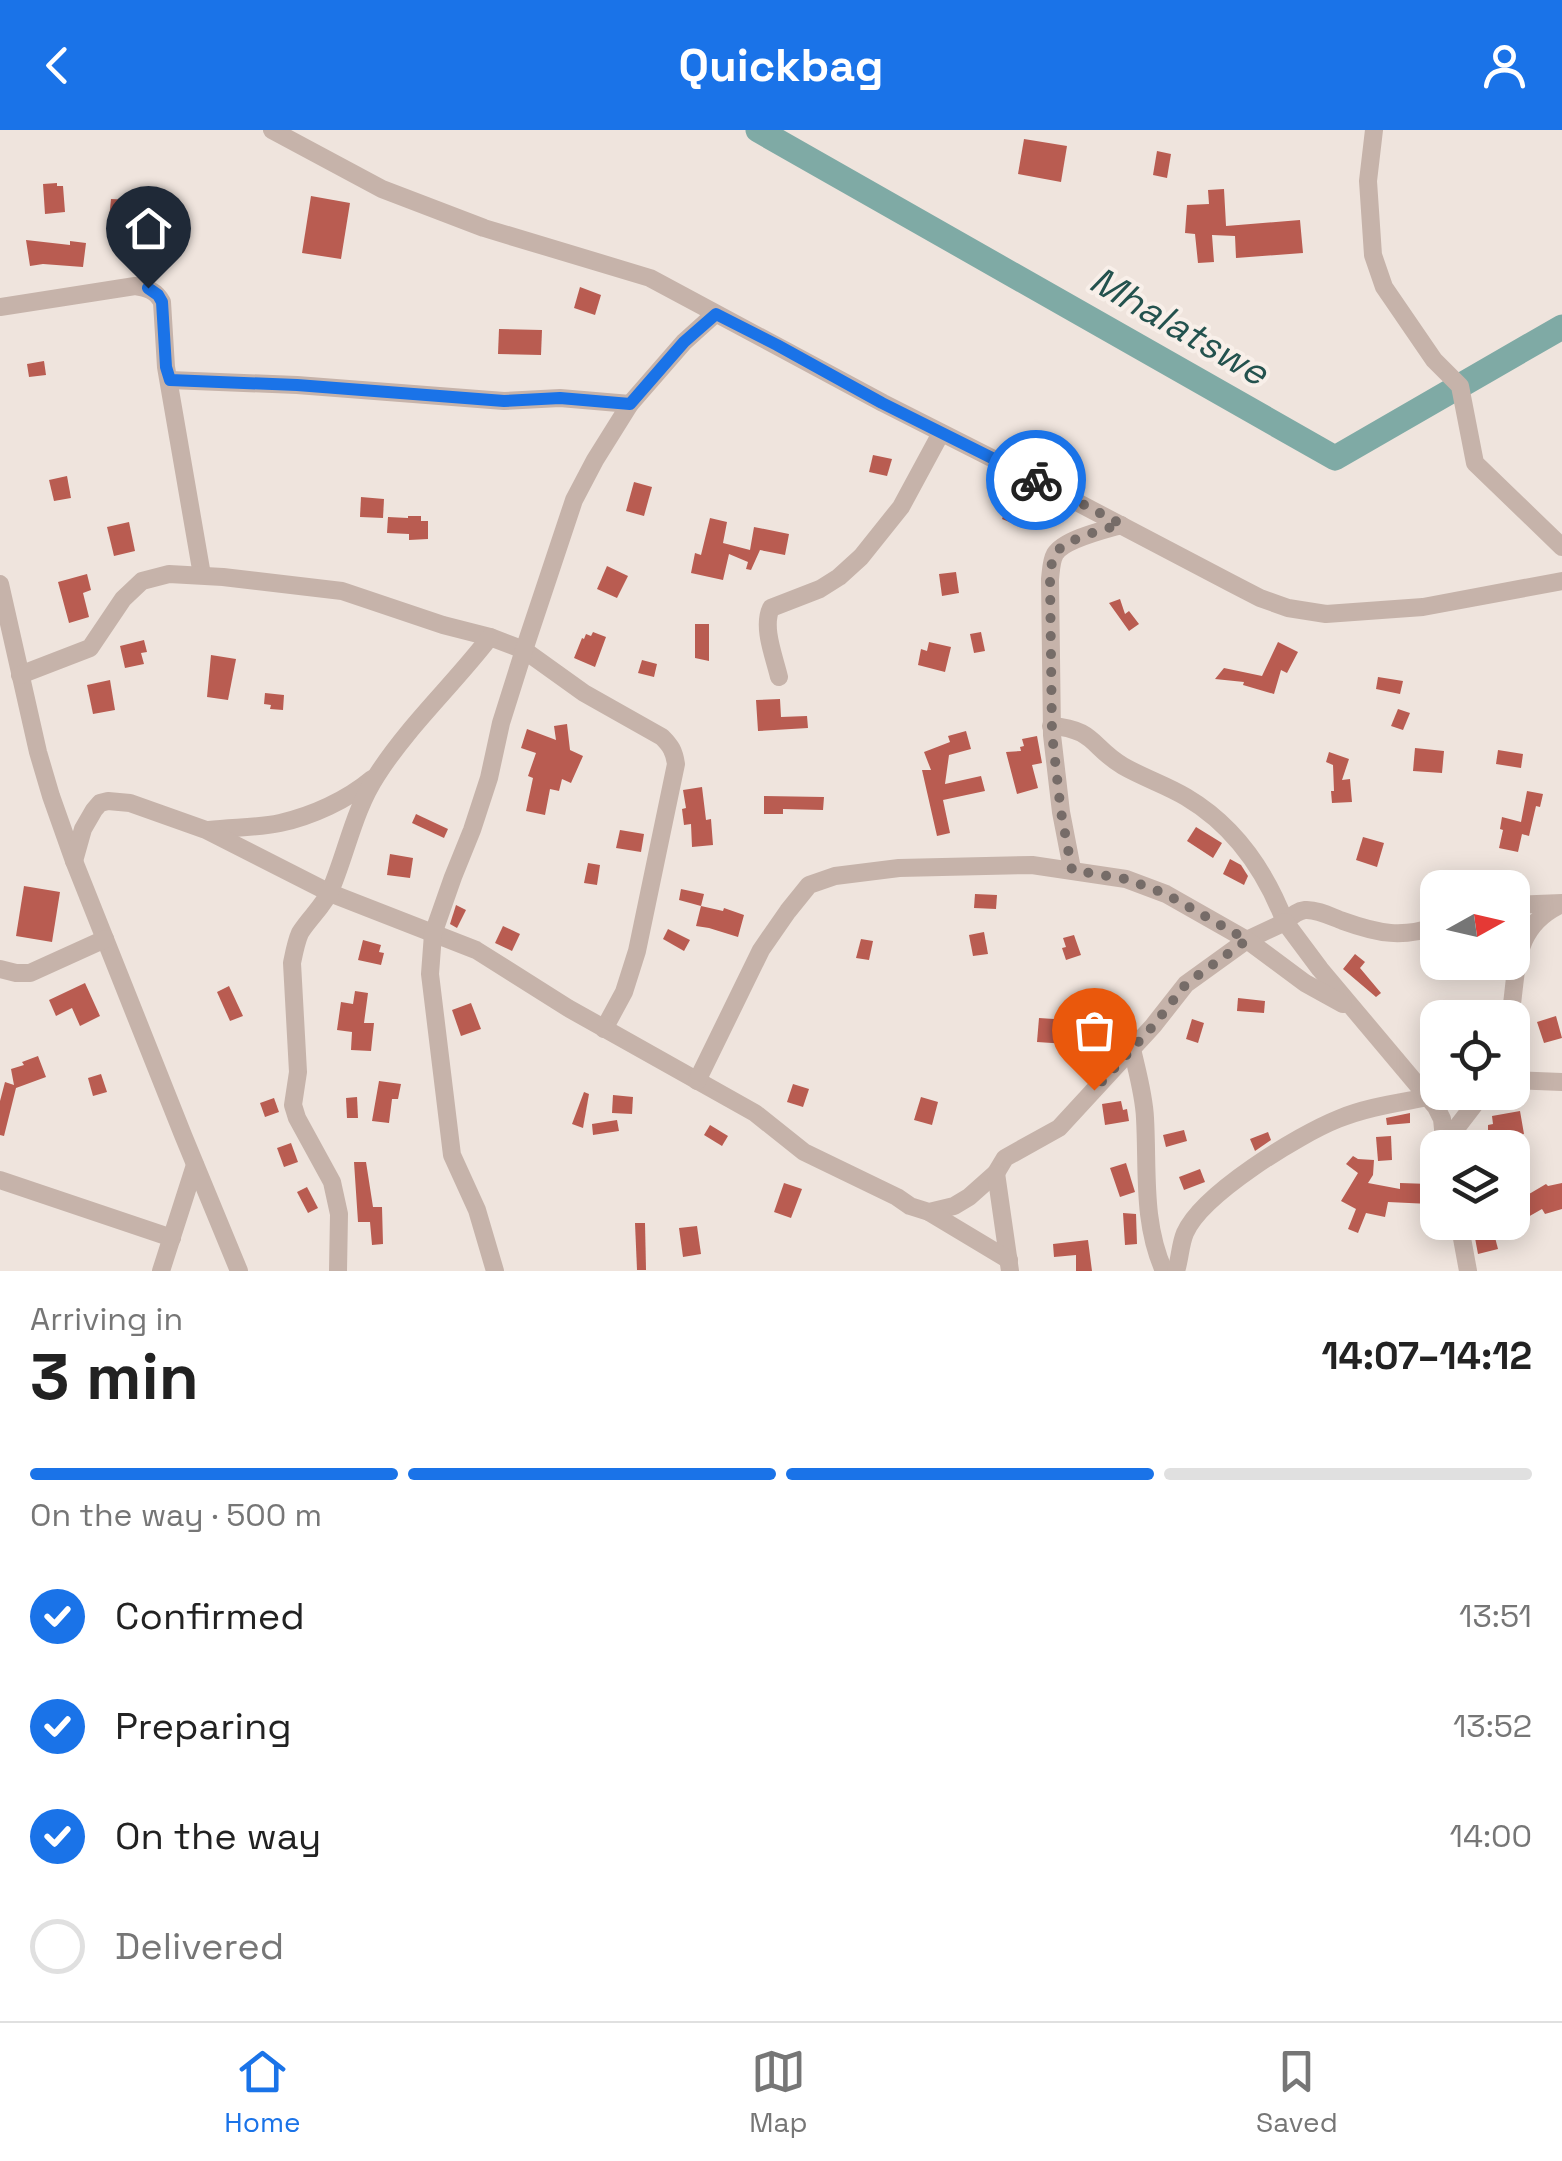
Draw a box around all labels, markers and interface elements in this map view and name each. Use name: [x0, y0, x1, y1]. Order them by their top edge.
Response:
text: Quickbag: [679, 37, 883, 94]
icon: back: [30, 38, 85, 93]
icon: person: [1477, 38, 1532, 93]
pin: [106, 186, 191, 289]
icon: home: [121, 201, 176, 256]
water label: Mhalatswe: [1081, 256, 1278, 397]
courier: [986, 430, 1086, 530]
icon: bike: [1009, 453, 1064, 508]
north arrow: [1420, 870, 1530, 980]
map controls: [1420, 870, 1530, 1240]
pin: [1052, 988, 1137, 1091]
button: locate: [1420, 1000, 1530, 1110]
icon: bag: [1067, 1003, 1122, 1058]
button: layers: [1420, 1130, 1530, 1240]
text: Arriving in: [30, 1299, 183, 1339]
text: 14:07–14:12: [1321, 1332, 1532, 1380]
text: 3 min: [30, 1335, 199, 1418]
text: On the way · 500 m: [30, 1495, 322, 1535]
icon: check: [30, 1589, 85, 1644]
text: Confirmed: [115, 1592, 305, 1640]
text: 13:51: [1459, 1596, 1532, 1636]
icon: check: [30, 1699, 85, 1754]
text: Preparing: [115, 1702, 292, 1750]
text: 13:52: [1453, 1706, 1532, 1746]
icon: check: [30, 1809, 85, 1864]
text: On the way: [115, 1812, 321, 1860]
text: 14:00: [1450, 1816, 1532, 1856]
text: Delivered: [115, 1922, 284, 1970]
tab: Home: [224, 2044, 301, 2140]
tab: Map: [749, 2044, 808, 2140]
tab: Saved: [1256, 2044, 1338, 2140]

